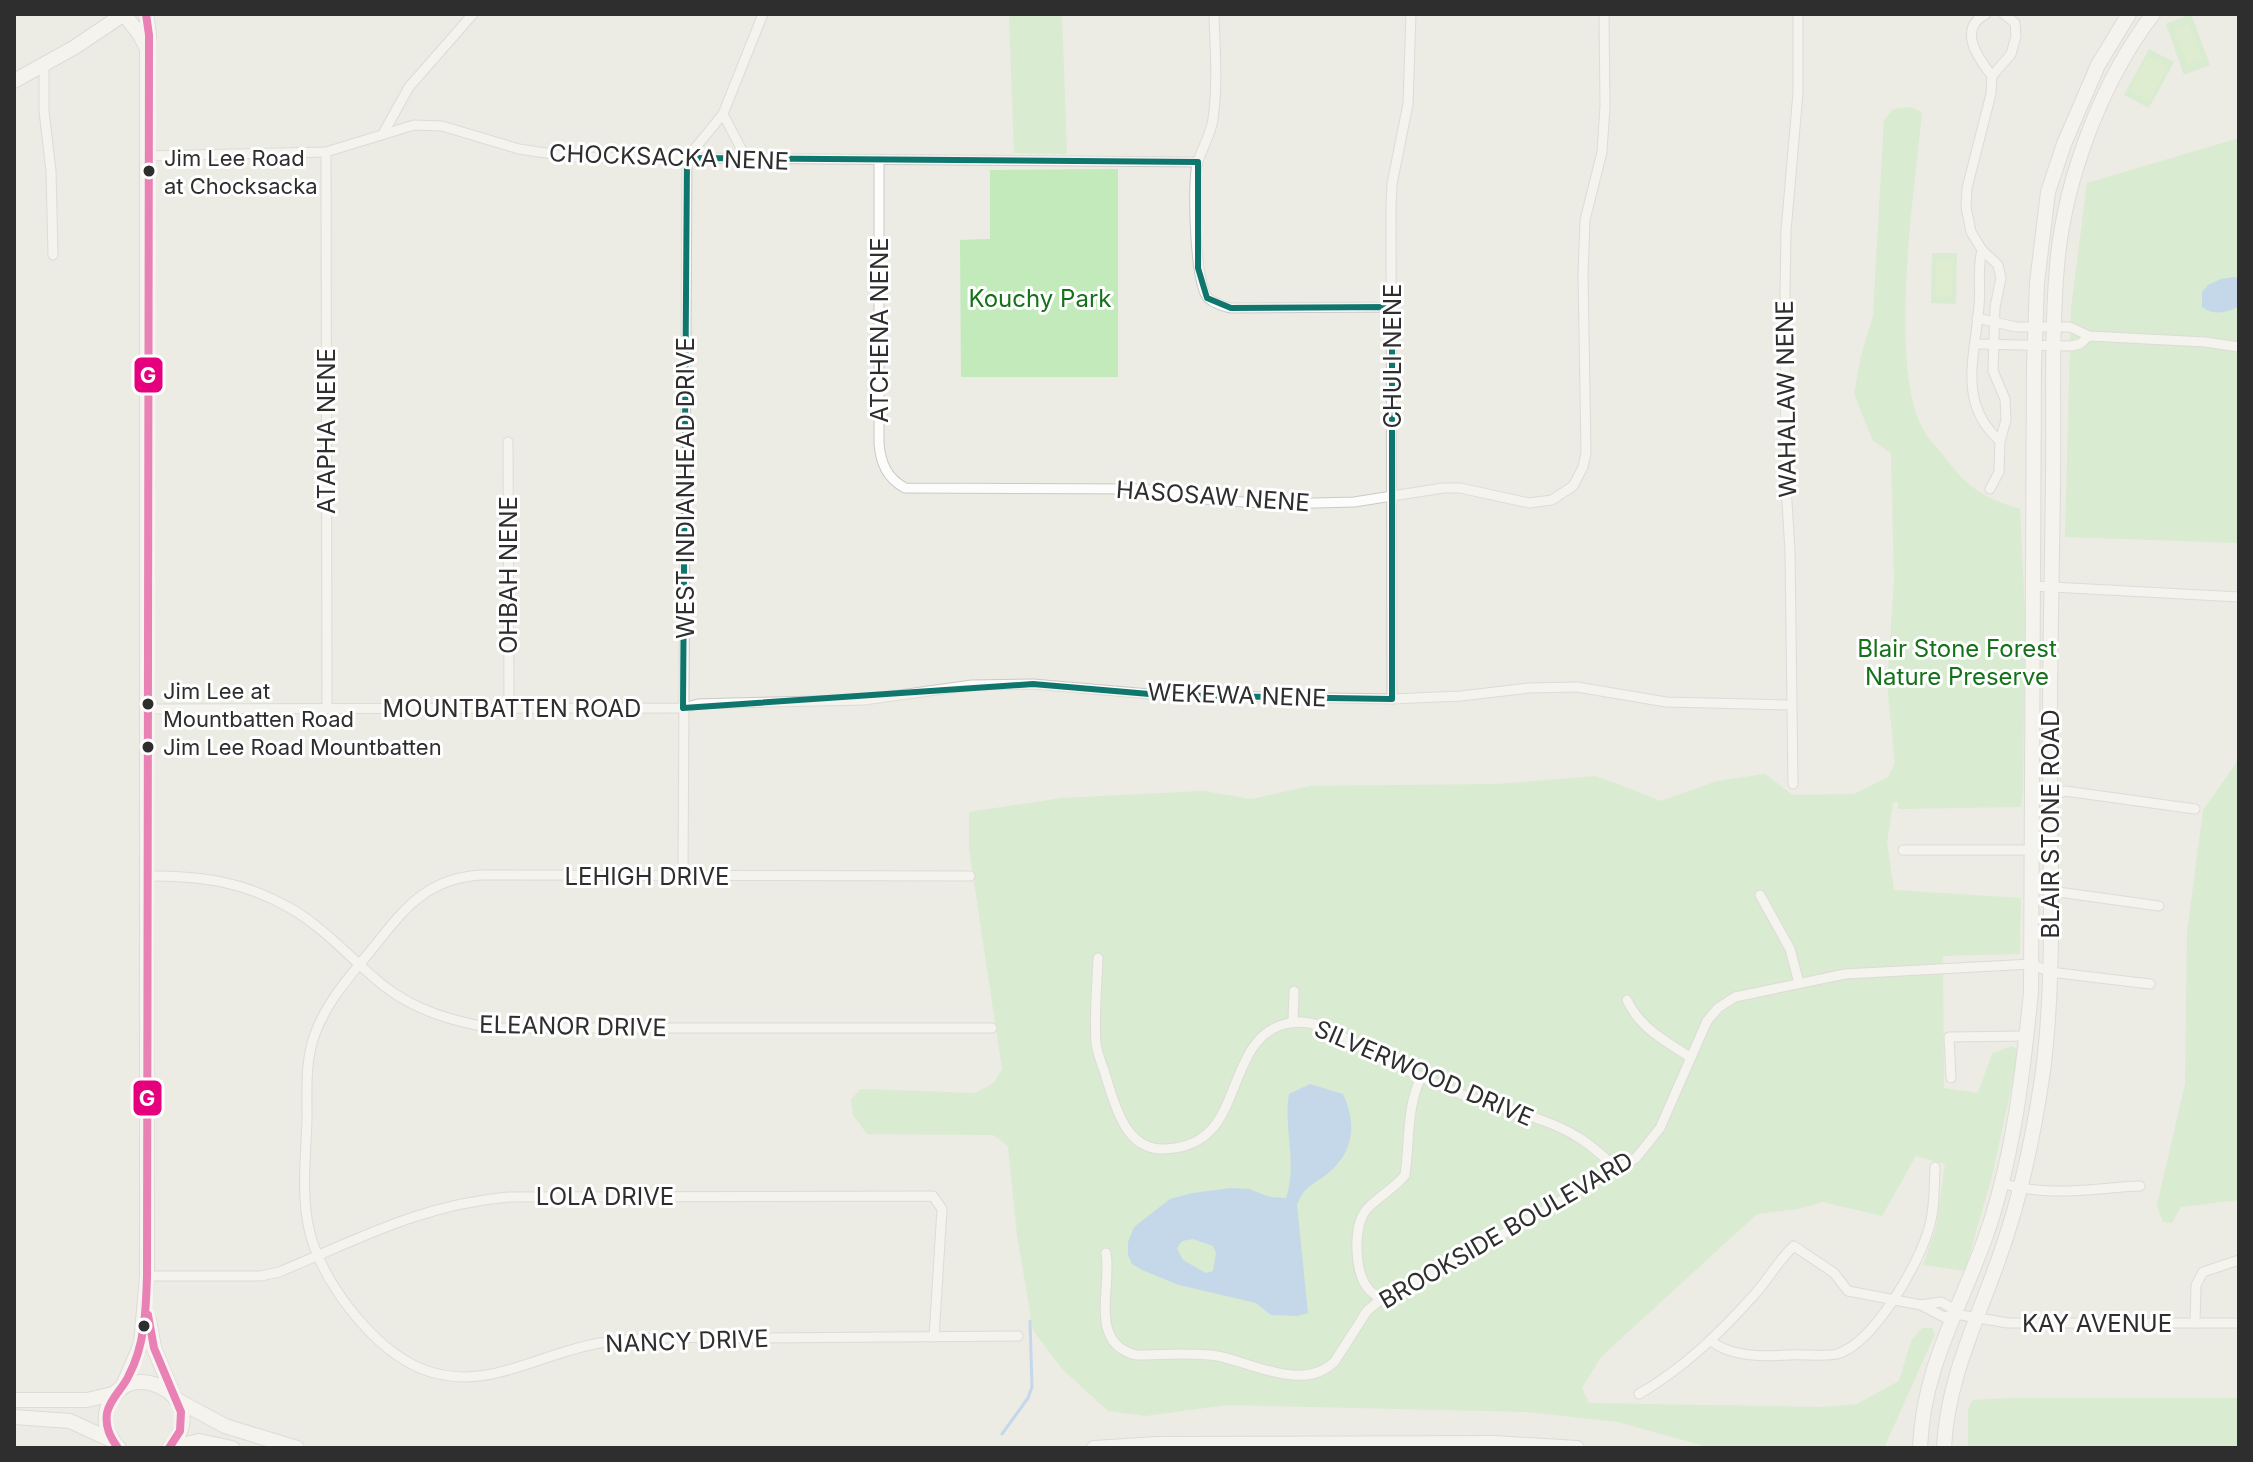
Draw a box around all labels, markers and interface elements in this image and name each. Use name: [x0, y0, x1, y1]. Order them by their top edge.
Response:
street label: CHOCKSACKA NENE: [548, 138, 790, 176]
place label: Jim Lee Road at Chocksacka: [164, 145, 318, 199]
marker: Jim Lee Road at Chocksacka: [141, 163, 157, 179]
street label: ATCHENA NENE: [865, 237, 894, 423]
street label: CHULI NENE: [1378, 283, 1407, 429]
park label: Kouchy Park: [969, 284, 1111, 313]
street label: WAHALAW NENE: [1770, 300, 1802, 498]
street label: WEST INDIANHEAD DRIVE: [671, 337, 700, 639]
street label: ATAPHA NENE: [312, 348, 341, 514]
line badge: G: [133, 356, 164, 394]
text: G: [140, 362, 156, 388]
street label: HASOSAW NENE: [1115, 475, 1311, 517]
street label: OHBAH NENE: [494, 496, 523, 654]
park label: Blair Stone Forest Nature Preserve: [1857, 634, 2057, 691]
street label: WEKEWA NENE: [1147, 677, 1327, 713]
place label: Jim Lee at Mountbatten Road: [163, 678, 354, 732]
street label: MOUNTBATTEN ROAD: [383, 694, 641, 723]
marker: Jim Lee at Mountbatten Road: [140, 696, 156, 712]
street label: BLAIR STONE ROAD: [2036, 709, 2065, 939]
place label: Jim Lee Road Mountbatten: [163, 734, 442, 760]
marker: Jim Lee Road Mountbatten: [140, 739, 156, 755]
street label: LEHIGH DRIVE: [565, 862, 729, 891]
street label: ELEANOR DRIVE: [479, 1010, 667, 1042]
street label: SILVERWOOD DRIVE: [1310, 1014, 1538, 1132]
line badge: G: [132, 1079, 163, 1117]
text: G: [139, 1085, 155, 1111]
street label: BROOKSIDE BOULEVARD: [1374, 1145, 1638, 1315]
street label: LOLA DRIVE: [536, 1182, 674, 1211]
street label: KAY AVENUE: [2022, 1309, 2172, 1338]
unlabelled marker: [136, 1318, 152, 1334]
street label: NANCY DRIVE: [605, 1324, 769, 1358]

